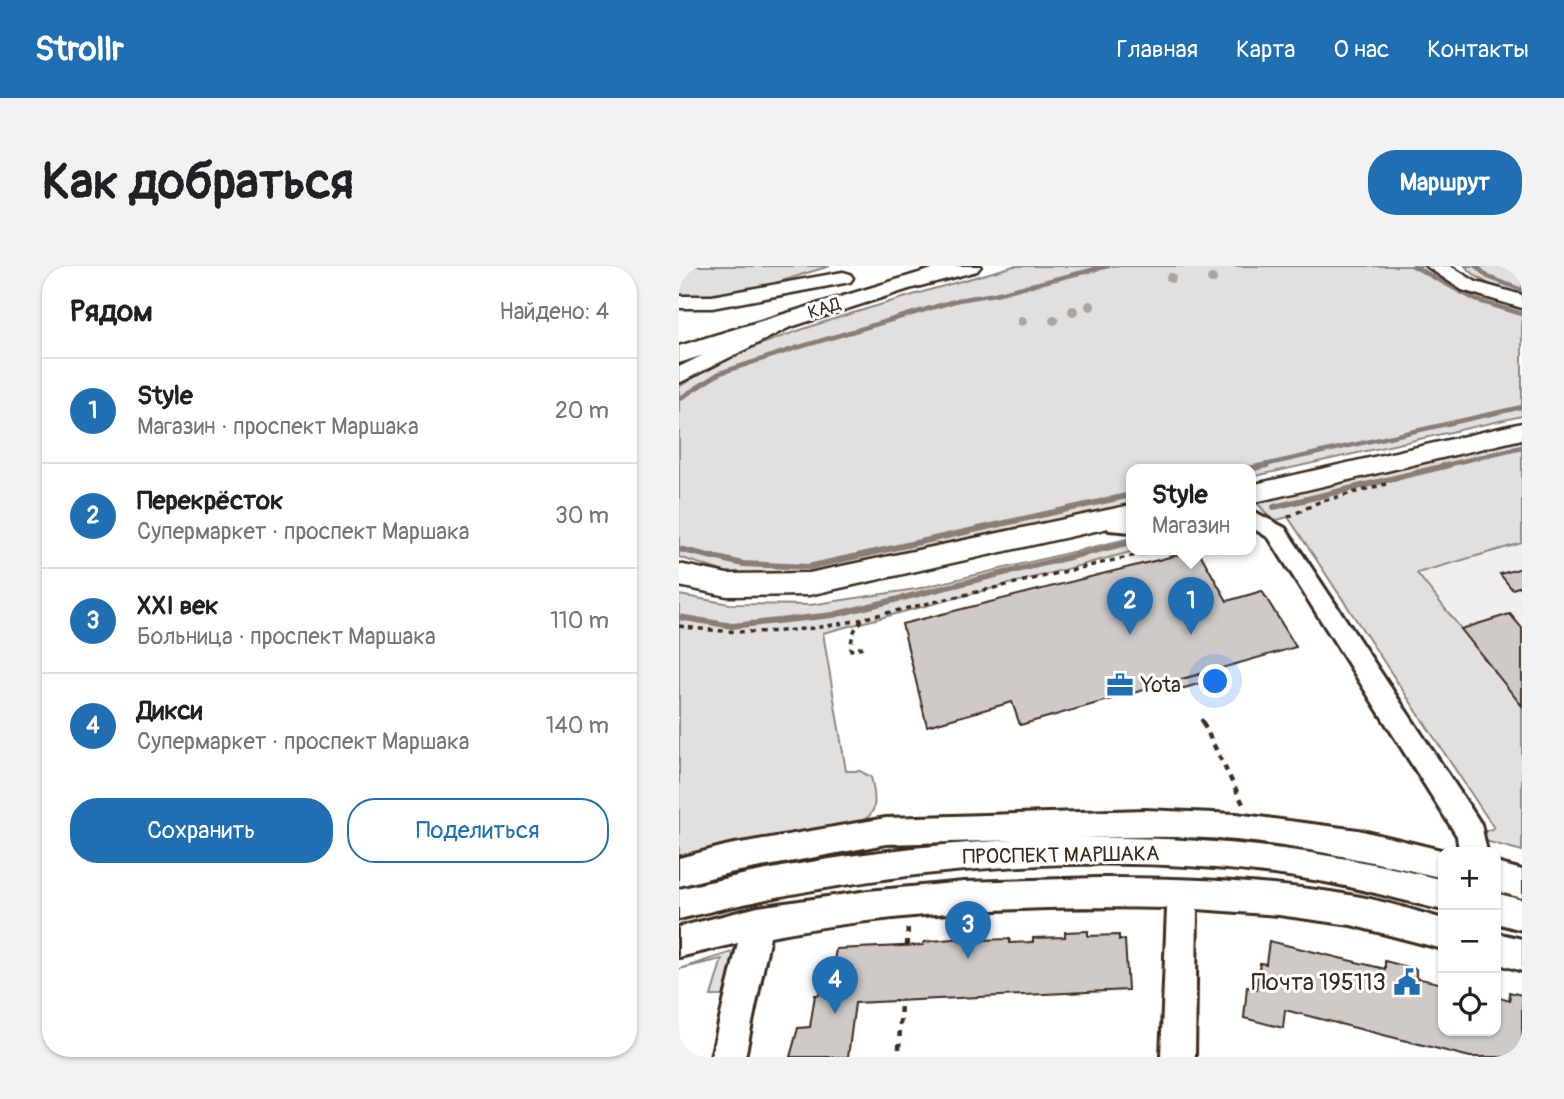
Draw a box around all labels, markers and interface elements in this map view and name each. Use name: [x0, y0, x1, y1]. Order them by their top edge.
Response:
text: Strollr: [35, 29, 124, 70]
text: Главная: [1117, 35, 1198, 64]
text: Карта: [1236, 35, 1296, 64]
text: О нас: [1334, 35, 1389, 64]
text: Контакты: [1427, 35, 1529, 64]
button: Маршрут: [1368, 150, 1522, 215]
text: Как добраться: [42, 152, 354, 213]
street label: КАД: [805, 292, 844, 324]
text: Рядом: [70, 293, 153, 330]
text: Найдено: 4: [499, 297, 609, 326]
text: Style: [137, 380, 193, 412]
text: 1: [89, 396, 98, 425]
text: 20 m: [555, 396, 609, 425]
text: Магазин · проспект Маршака: [137, 412, 419, 441]
popup: [1126, 464, 1256, 555]
text: Style: [1152, 479, 1207, 511]
text: Перекрёсток: [137, 485, 283, 517]
text: 2: [87, 501, 99, 530]
text: 30 m: [555, 501, 609, 530]
text: Магазин: [1152, 511, 1230, 540]
text: Супермаркет · проспект Маршака: [137, 517, 469, 546]
pin: 2: [1107, 577, 1153, 635]
pin: 1: [1168, 577, 1214, 635]
text: XXI век: [137, 590, 218, 622]
text: 3: [87, 606, 99, 635]
text: 110 m: [550, 606, 609, 635]
text: Больница · проспект Маршака: [137, 622, 436, 651]
your location: [1198, 664, 1232, 698]
office icon: Yota: [1105, 670, 1135, 700]
place label: Yota: [1140, 672, 1181, 699]
text: Дикси: [137, 695, 202, 727]
text: 4: [86, 711, 100, 740]
text: 140 m: [546, 711, 609, 740]
text: Супермаркет · проспект Маршака: [137, 727, 469, 756]
button: Сохранить: [70, 798, 333, 863]
button: Поделиться: [347, 798, 609, 863]
street label: ПРОСПЕКТ МАРШАКА: [962, 840, 1160, 871]
map controls: [1438, 847, 1501, 1036]
button: +: [1438, 847, 1501, 910]
pin: 3: [945, 901, 991, 959]
button: −: [1438, 910, 1501, 973]
pin: 4: [812, 956, 858, 1014]
public building icon: Почта 195113: [1392, 967, 1422, 997]
place label: Почта 195113: [1251, 968, 1386, 997]
button: locate: [1438, 973, 1501, 1036]

